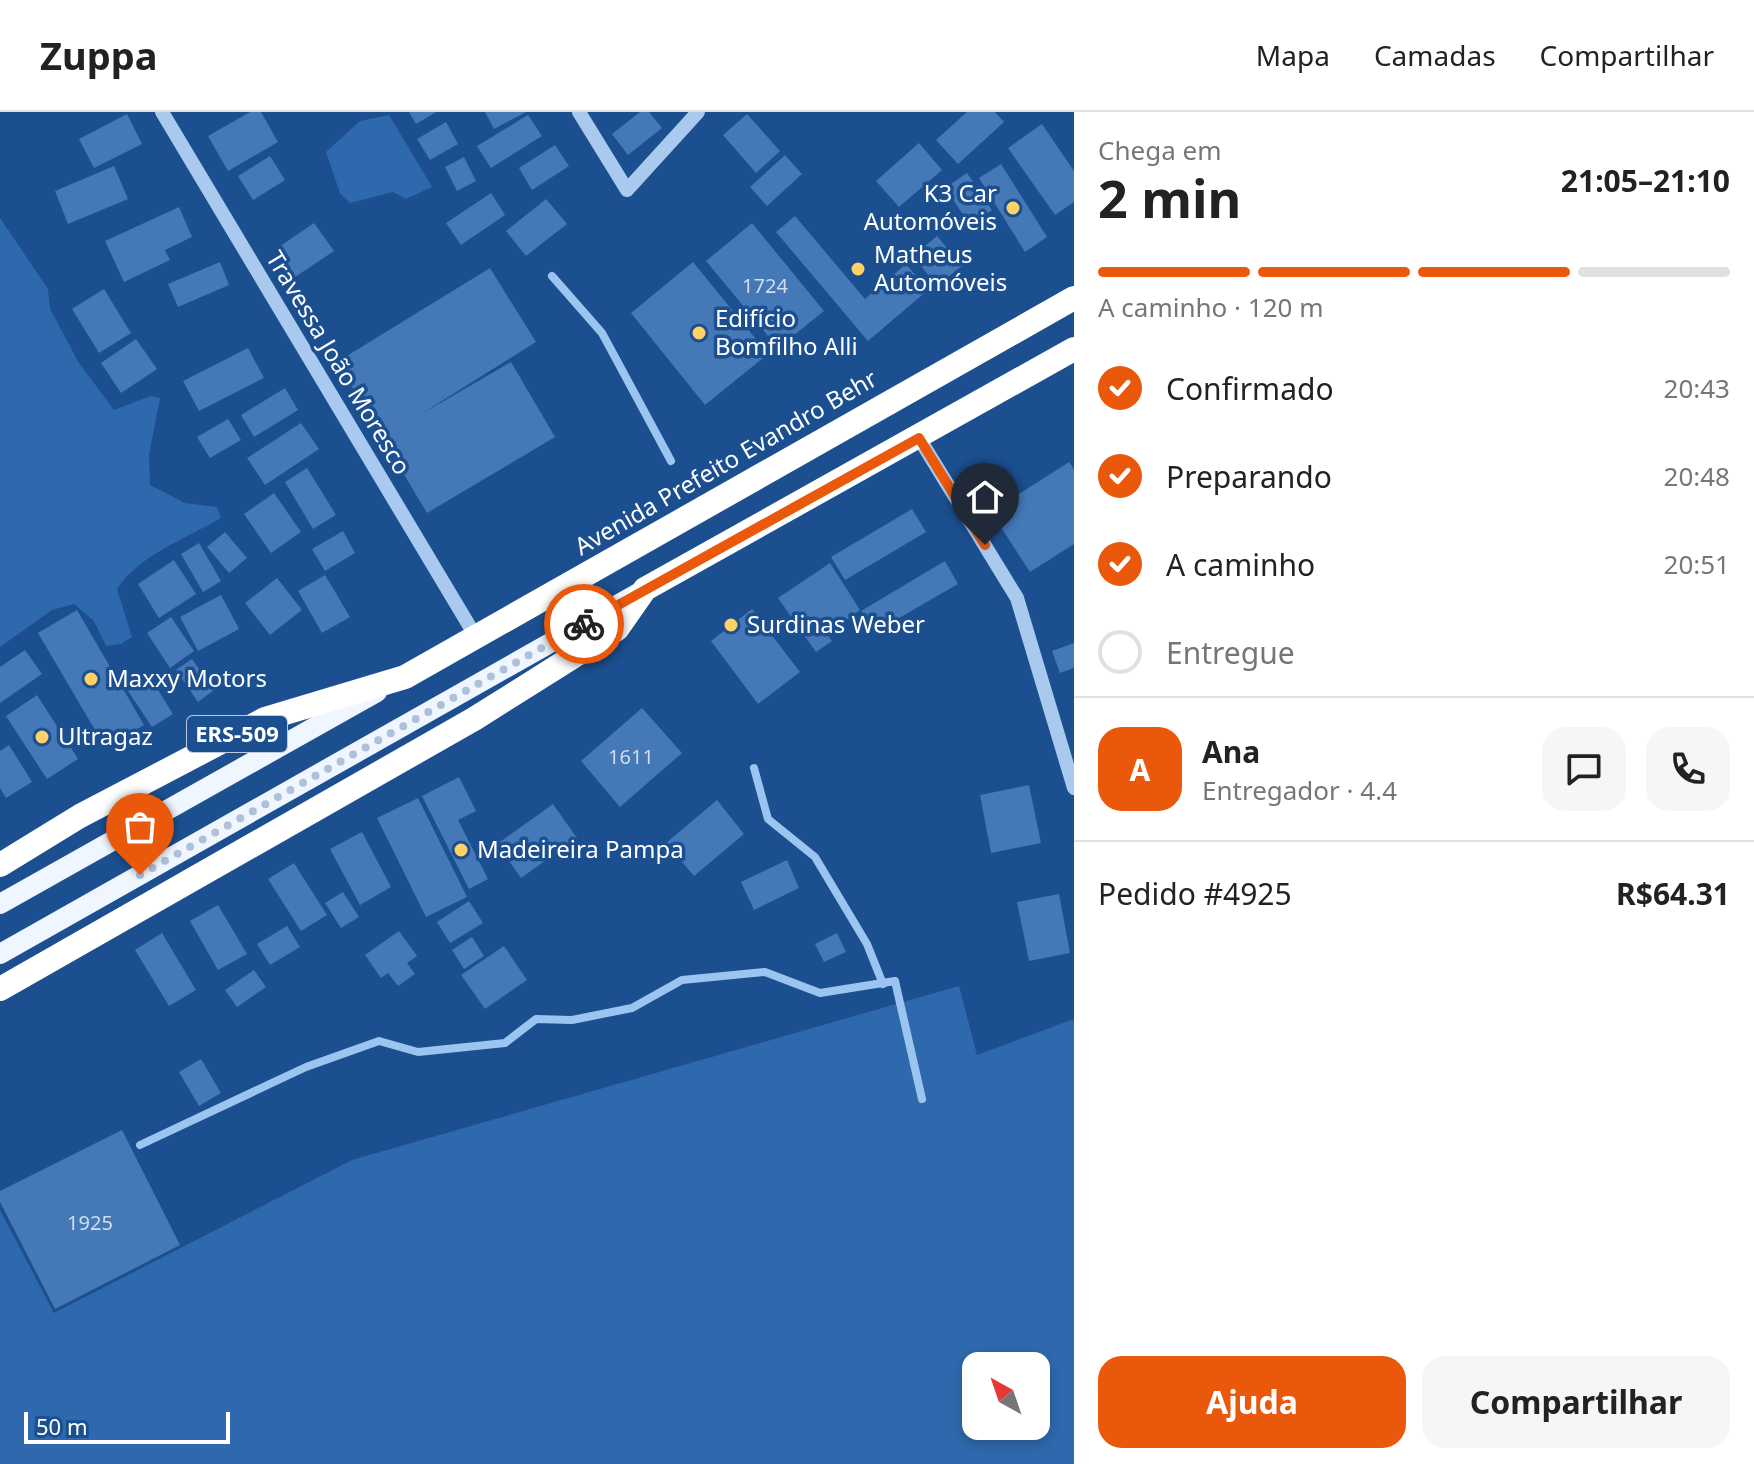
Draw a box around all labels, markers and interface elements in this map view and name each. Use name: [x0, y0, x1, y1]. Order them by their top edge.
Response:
text: Zuppa: [40, 29, 158, 81]
text: Mapa: [1256, 36, 1330, 74]
text: Camadas: [1374, 36, 1496, 74]
text: Compartilhar: [1540, 36, 1714, 74]
text: Chega em: [1098, 132, 1221, 168]
text: 21:05–21:10: [1561, 160, 1730, 201]
text: 2 min: [1098, 162, 1241, 233]
place label: K3 Car Automóveis: [864, 176, 997, 237]
marker: K3 Car Automóveis: [1004, 199, 1022, 217]
place label: Matheus Automóveis: [874, 237, 1007, 298]
street label: Travessa João Moresco: [259, 244, 419, 480]
marker: Matheus Automóveis: [849, 260, 867, 278]
house number: 1724: [742, 272, 788, 299]
text: A caminho · 120 m: [1098, 289, 1324, 325]
place label: Edifício Bomfilho Alli: [715, 301, 858, 362]
marker: Edifício Bomfilho Alli: [690, 324, 708, 342]
street label: Avenida Prefeito Evandro Behr: [568, 361, 883, 562]
icon: check: [1098, 366, 1142, 410]
text: Confirmado: [1166, 368, 1334, 409]
text: 20:43: [1664, 370, 1730, 406]
icon: check: [1098, 454, 1142, 498]
text: Preparando: [1166, 456, 1332, 497]
text: 20:48: [1664, 458, 1730, 494]
pin: [951, 463, 1019, 545]
icon: home: [963, 475, 1007, 519]
icon: check: [1098, 542, 1142, 586]
text: A caminho: [1166, 544, 1315, 585]
text: 20:51: [1664, 546, 1730, 582]
courier: [544, 584, 624, 664]
icon: bike: [562, 602, 606, 646]
place label: Surdinas Weber: [747, 607, 925, 640]
marker: Surdinas Weber: [722, 616, 740, 634]
text: Entregue: [1166, 632, 1295, 673]
place label: Maxxy Motors: [107, 661, 267, 694]
marker: Maxxy Motors: [82, 670, 100, 688]
road number: ERS-509: [187, 716, 287, 752]
place label: Ultragaz: [58, 719, 153, 752]
button: chat: [1542, 727, 1626, 811]
button: phone: [1646, 727, 1730, 811]
marker: Ultragaz: [33, 728, 51, 746]
text: Ana: [1202, 731, 1260, 772]
house number: 1611: [608, 743, 654, 770]
text: A: [1130, 749, 1150, 790]
text: Entregador · 4.4: [1202, 772, 1397, 808]
pin: [106, 793, 174, 875]
icon: bag: [118, 805, 162, 849]
place label: Madeireira Pampa: [477, 832, 684, 865]
marker: Madeireira Pampa: [452, 841, 470, 859]
text: Pedido #4925: [1098, 873, 1292, 914]
text: R$64.31: [1616, 873, 1730, 914]
house number: 1925: [67, 1209, 113, 1236]
north arrow: [962, 1352, 1050, 1440]
map controls: [962, 1352, 1050, 1440]
button: Ajuda: [1098, 1356, 1406, 1448]
button: Compartilhar: [1422, 1356, 1730, 1448]
scale bar: [24, 1408, 230, 1444]
text: 50 m: [36, 1411, 87, 1441]

